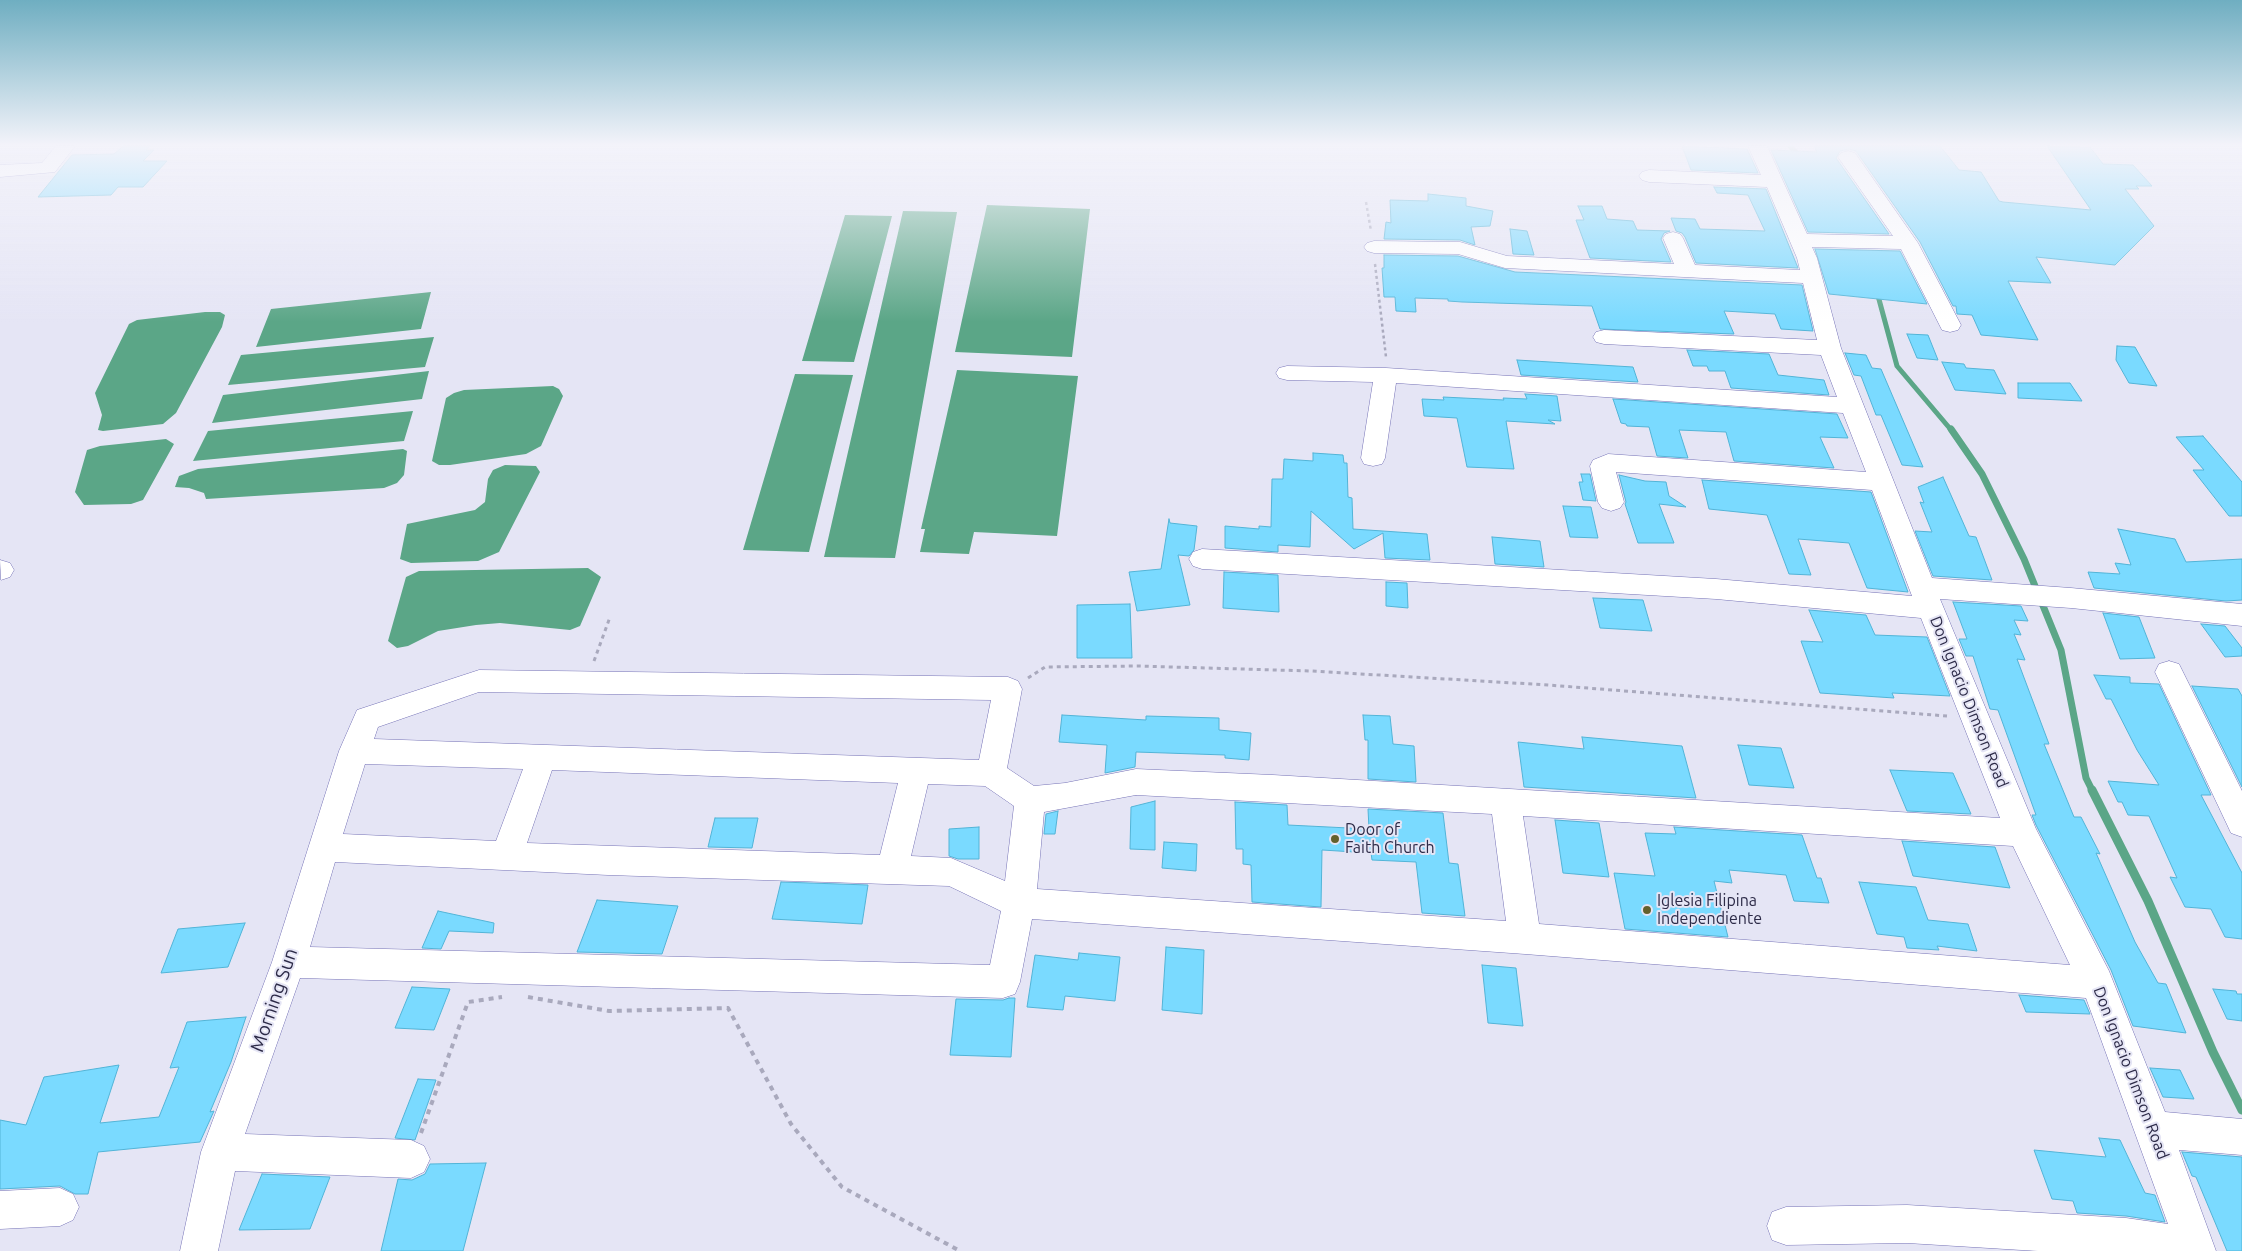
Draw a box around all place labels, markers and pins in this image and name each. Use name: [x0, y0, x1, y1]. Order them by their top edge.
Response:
place label: Door of Faith Church: [1345, 820, 1435, 858]
marker: Door of Faith Church: [1329, 833, 1341, 845]
place label: Iglesia Filipina Independiente: [1657, 891, 1762, 929]
marker: Iglesia Filipina Independiente: [1641, 904, 1653, 916]

